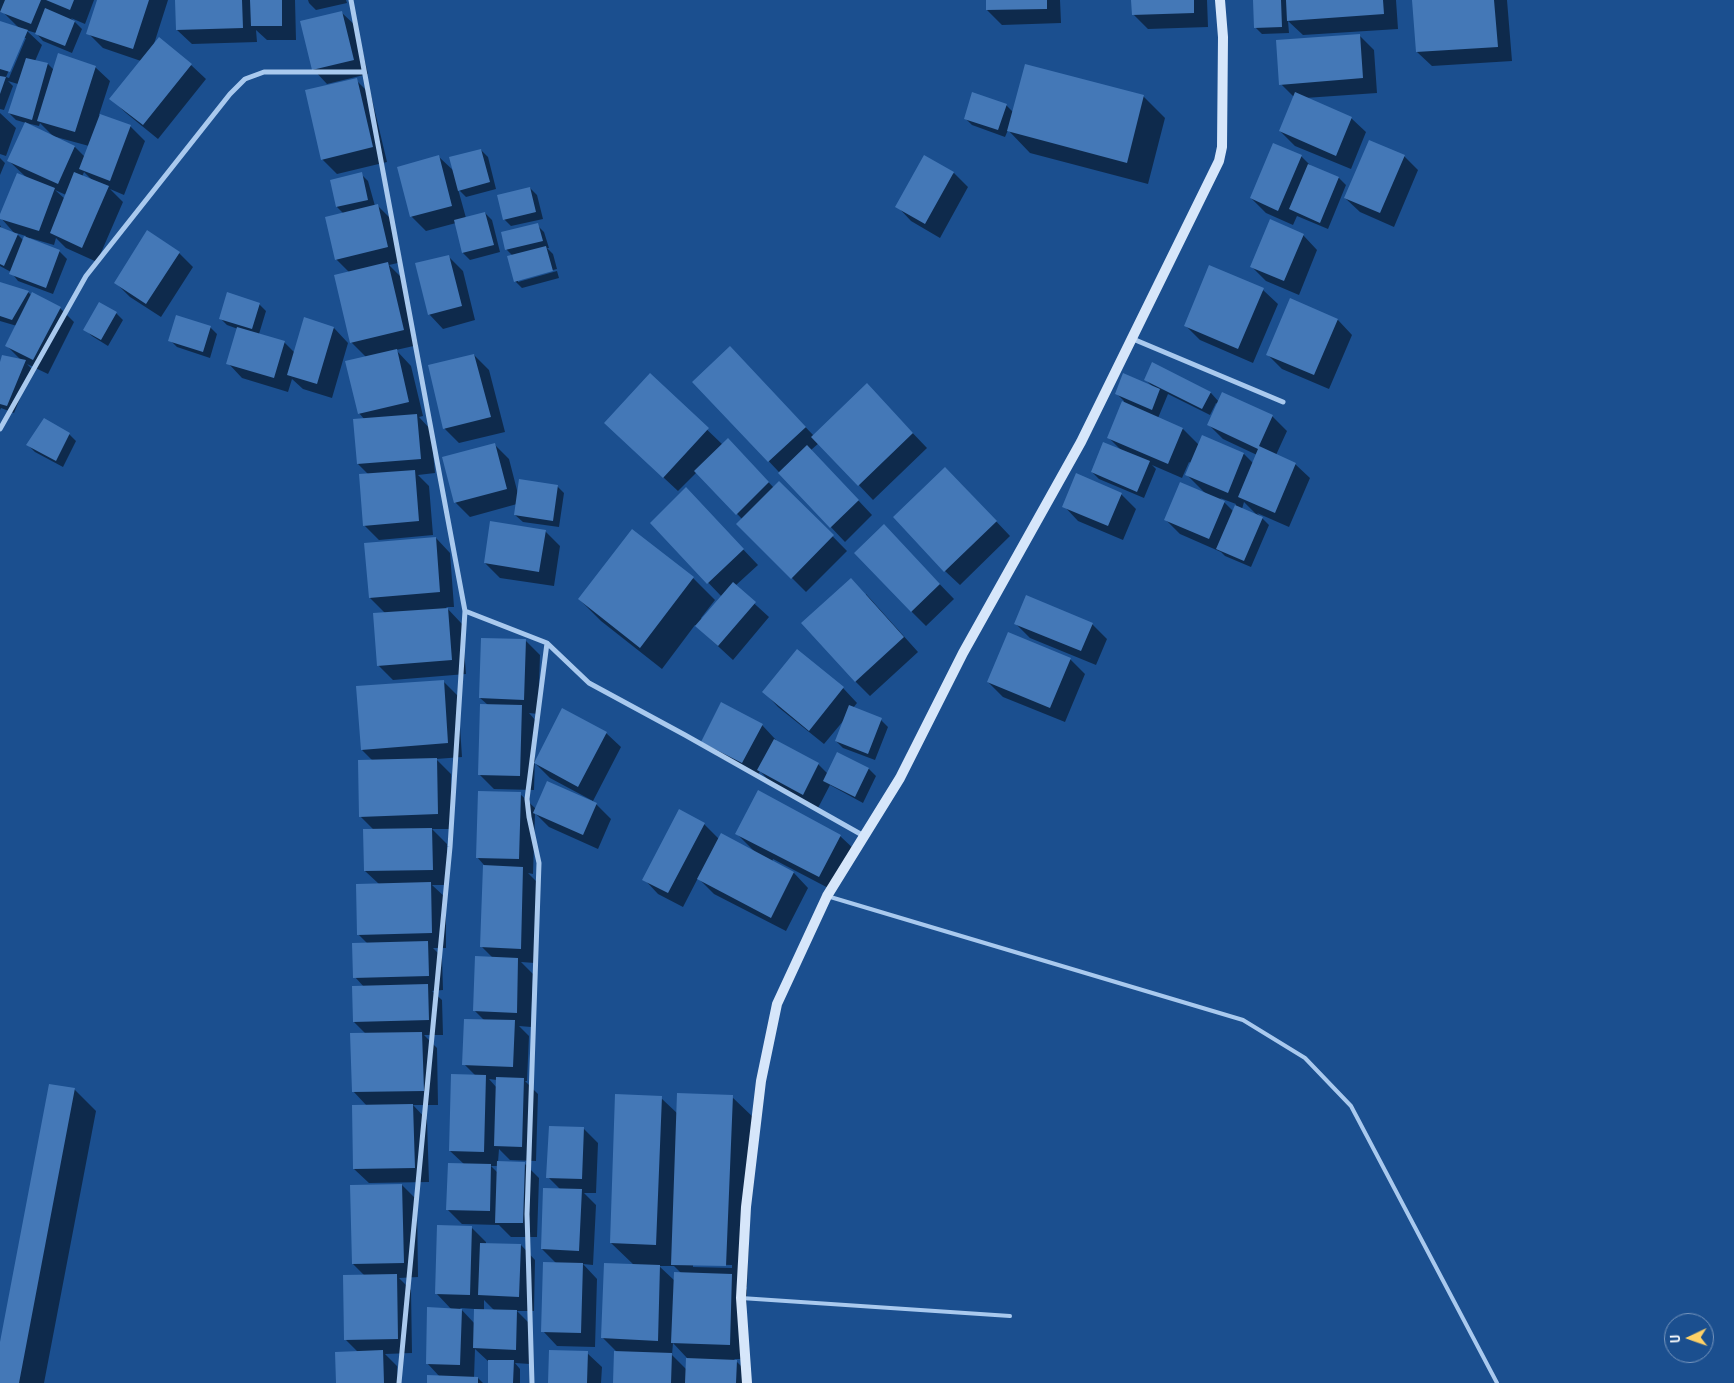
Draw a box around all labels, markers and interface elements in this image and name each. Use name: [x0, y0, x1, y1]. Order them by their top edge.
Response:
north arrow: [1664, 1313, 1714, 1363]
text: U: [1666, 1334, 1684, 1343]

